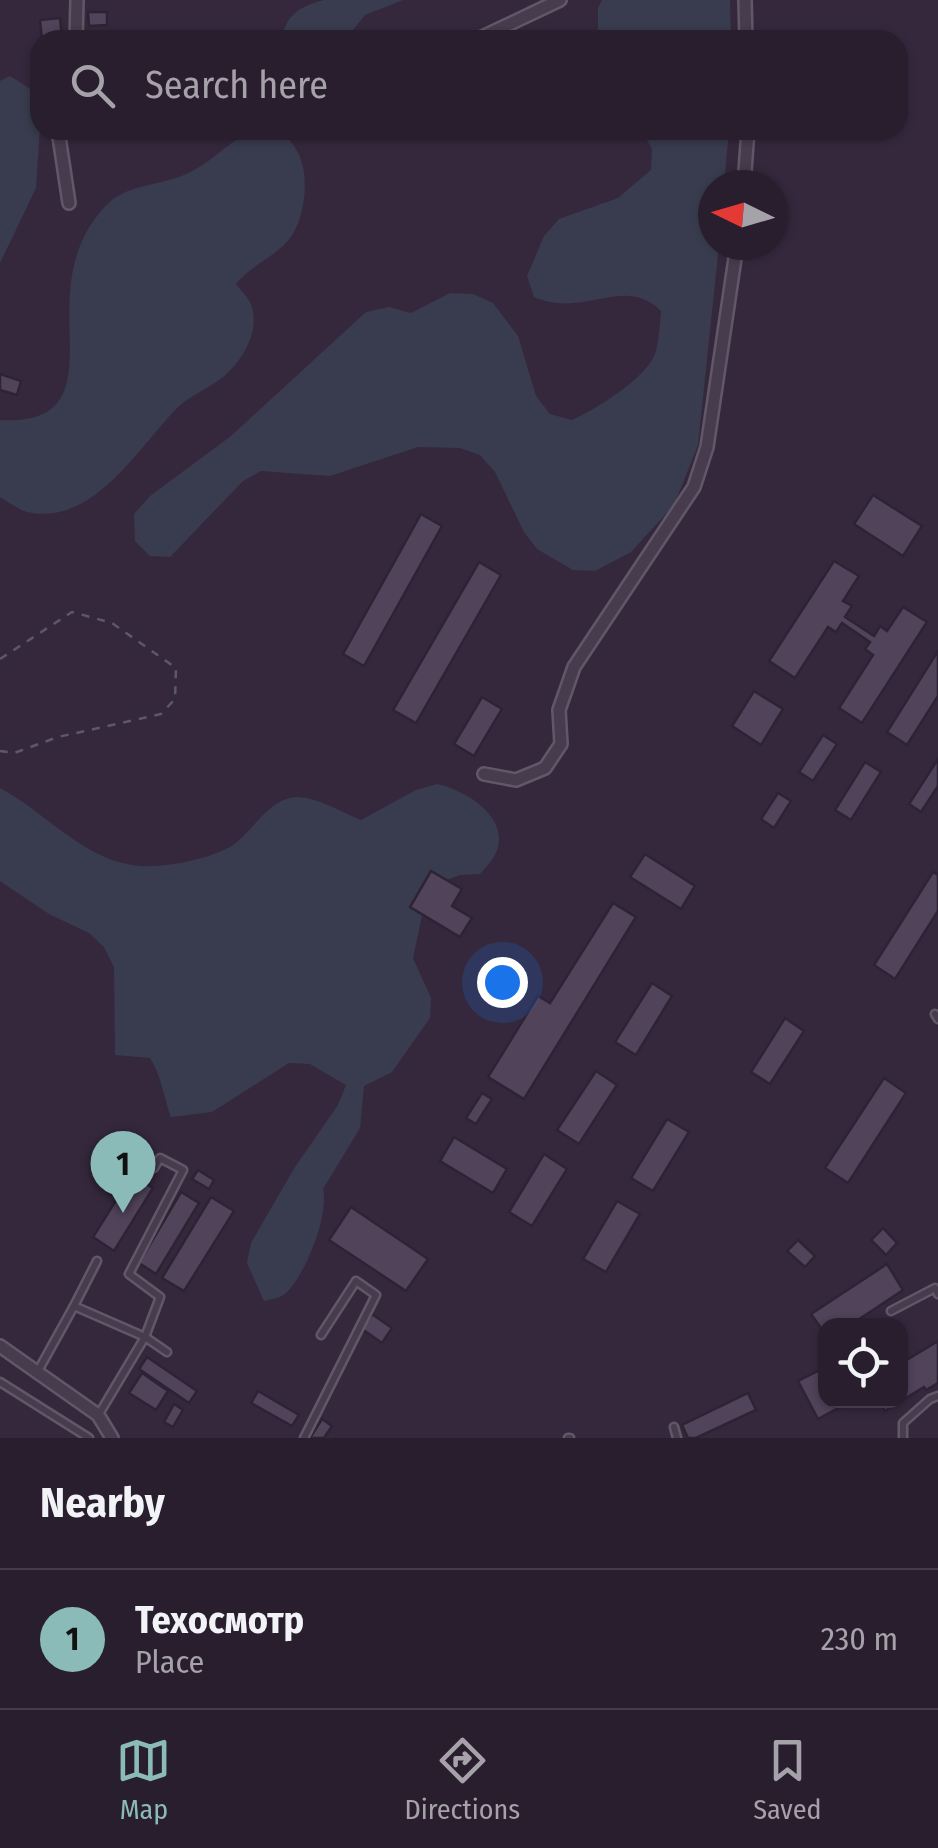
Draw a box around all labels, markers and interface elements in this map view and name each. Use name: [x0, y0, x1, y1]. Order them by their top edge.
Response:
search box: [30, 30, 908, 140]
icon: search: [65, 58, 120, 113]
text: Search here: [145, 62, 328, 108]
north arrow: [698, 170, 788, 260]
your location: [477, 957, 528, 1008]
pin: 1: [90, 1130, 156, 1213]
map controls: [818, 1318, 908, 1408]
button: locate: [818, 1318, 908, 1408]
text: Nearby: [40, 1478, 165, 1528]
text: Техосмотр: [135, 1597, 304, 1643]
text: 1: [66, 1620, 79, 1658]
text: 230 m: [821, 1620, 898, 1658]
text: Place: [135, 1643, 204, 1681]
tab: Map: [116, 1733, 171, 1826]
tab: Directions: [404, 1733, 520, 1826]
tab: Saved: [753, 1733, 822, 1826]

